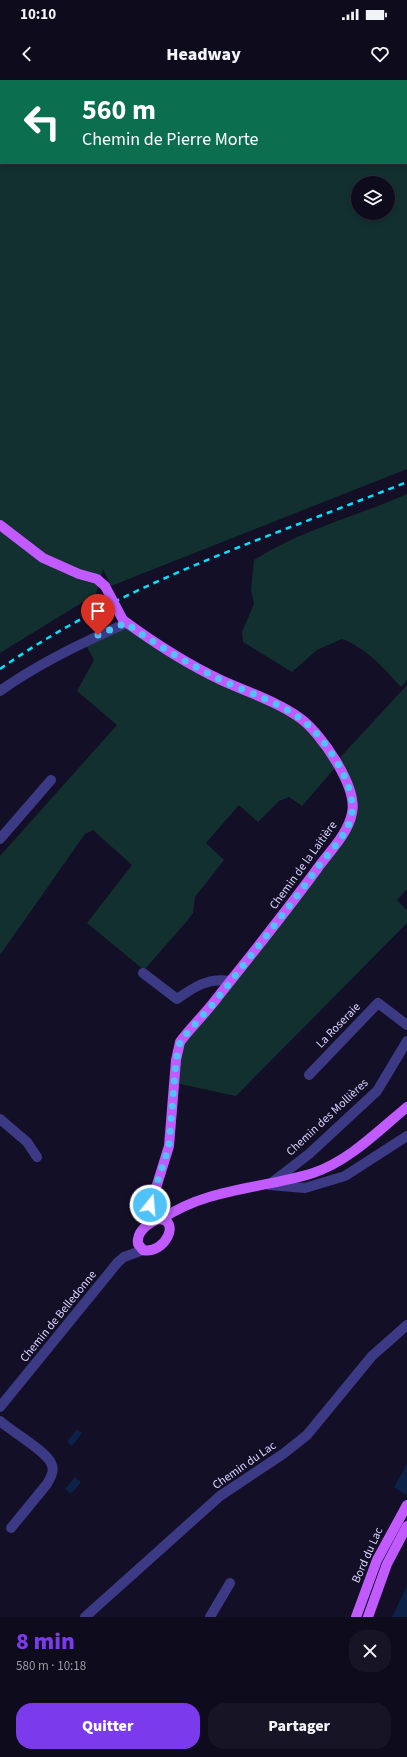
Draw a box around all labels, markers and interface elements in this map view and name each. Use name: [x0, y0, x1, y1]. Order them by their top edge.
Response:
text: 10:10: [20, 4, 56, 25]
text: Headway: [166, 42, 241, 67]
icon: back: [16, 43, 38, 65]
icon: heart: [369, 43, 391, 65]
text: 560 m: [82, 90, 156, 130]
icon: left: [16, 96, 68, 148]
text: Chemin de Pierre Morte: [82, 127, 259, 152]
map controls: [351, 176, 395, 220]
button: layers: [351, 176, 395, 220]
pin: [81, 594, 115, 635]
icon: arrive: [87, 600, 109, 622]
street label: Chemin de la Laitière: [266, 818, 341, 913]
street label: La Roseraie: [312, 999, 364, 1052]
street label: Chemin des Mollières: [283, 1075, 372, 1160]
position arrow: [129, 1184, 171, 1226]
street label: Chemin de Belledonne: [16, 1267, 101, 1366]
street label: Chemin du Lac: [209, 1437, 280, 1494]
street label: Bord du Lac: [348, 1524, 388, 1586]
text: 8 min: [16, 1624, 75, 1659]
button: close: [349, 1630, 391, 1672]
text: 580 m · 10:18: [16, 1657, 86, 1675]
button: Quitter: [16, 1703, 200, 1749]
button: Partager: [208, 1703, 391, 1749]

